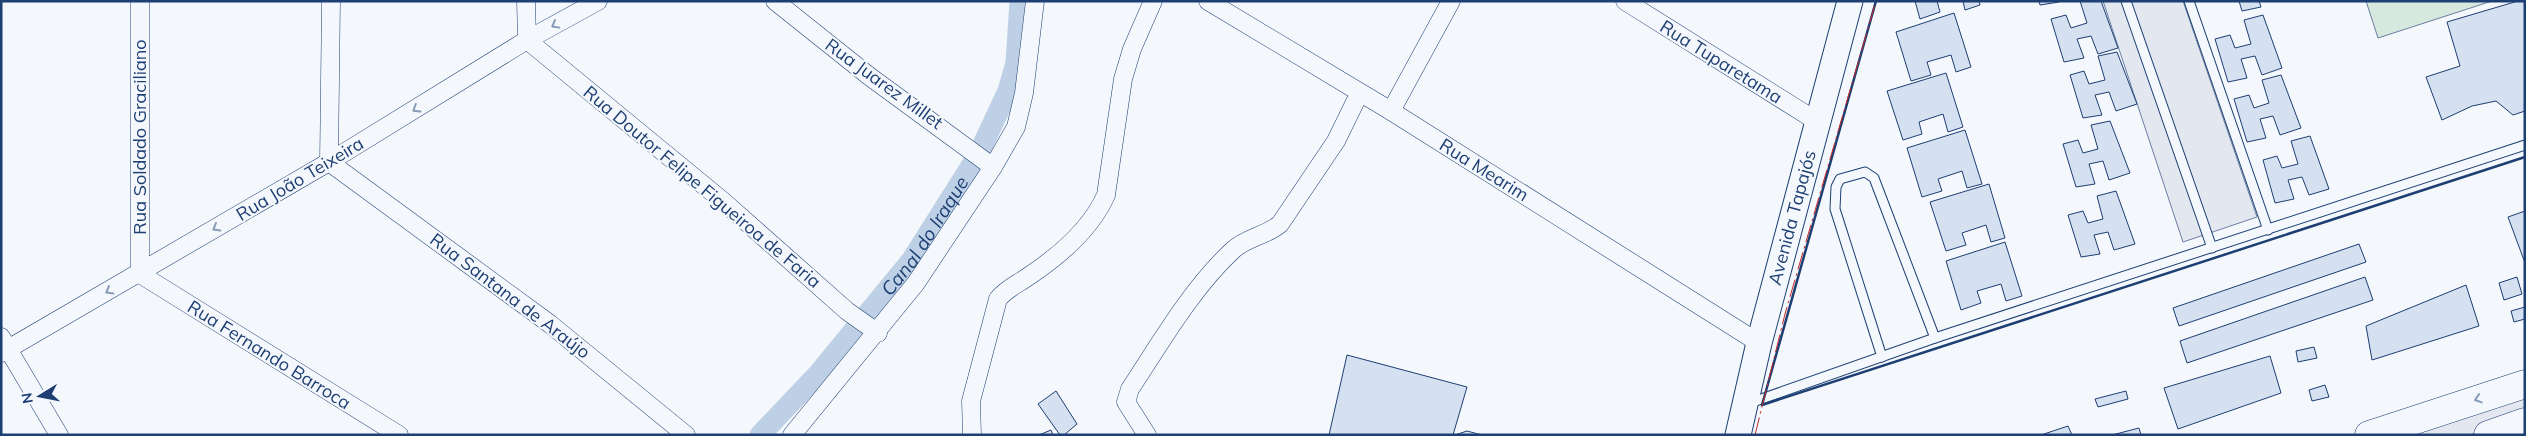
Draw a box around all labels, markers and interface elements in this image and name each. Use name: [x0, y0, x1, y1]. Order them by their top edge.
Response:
street label: Rua Tuparetama: [1656, 15, 1787, 108]
one-way arrow: [551, 19, 560, 29]
street label: Rua Juarez Millet: [821, 33, 948, 134]
street label: Rua Soldado Graciliano: [128, 39, 151, 235]
street label: Rua Doutor Felipe Figueiroa de Faria: [579, 80, 826, 293]
one-way arrow: [412, 102, 421, 112]
street label: Rua João Teixeira: [232, 131, 368, 226]
street label: Rua Mearim: [1435, 133, 1533, 206]
street label: Avenida Tapajós: [1763, 148, 1821, 288]
water label: Canal do Iraque: [876, 172, 974, 300]
one-way arrow: [213, 222, 222, 232]
street label: Rua Santana de Araújo: [426, 228, 595, 363]
one-way arrow: [106, 285, 115, 295]
street label: Rua Fernando Barroca: [183, 295, 355, 414]
north arrow: [15, 371, 65, 421]
text: N: [17, 391, 37, 405]
one-way arrow: [2475, 393, 2483, 403]

